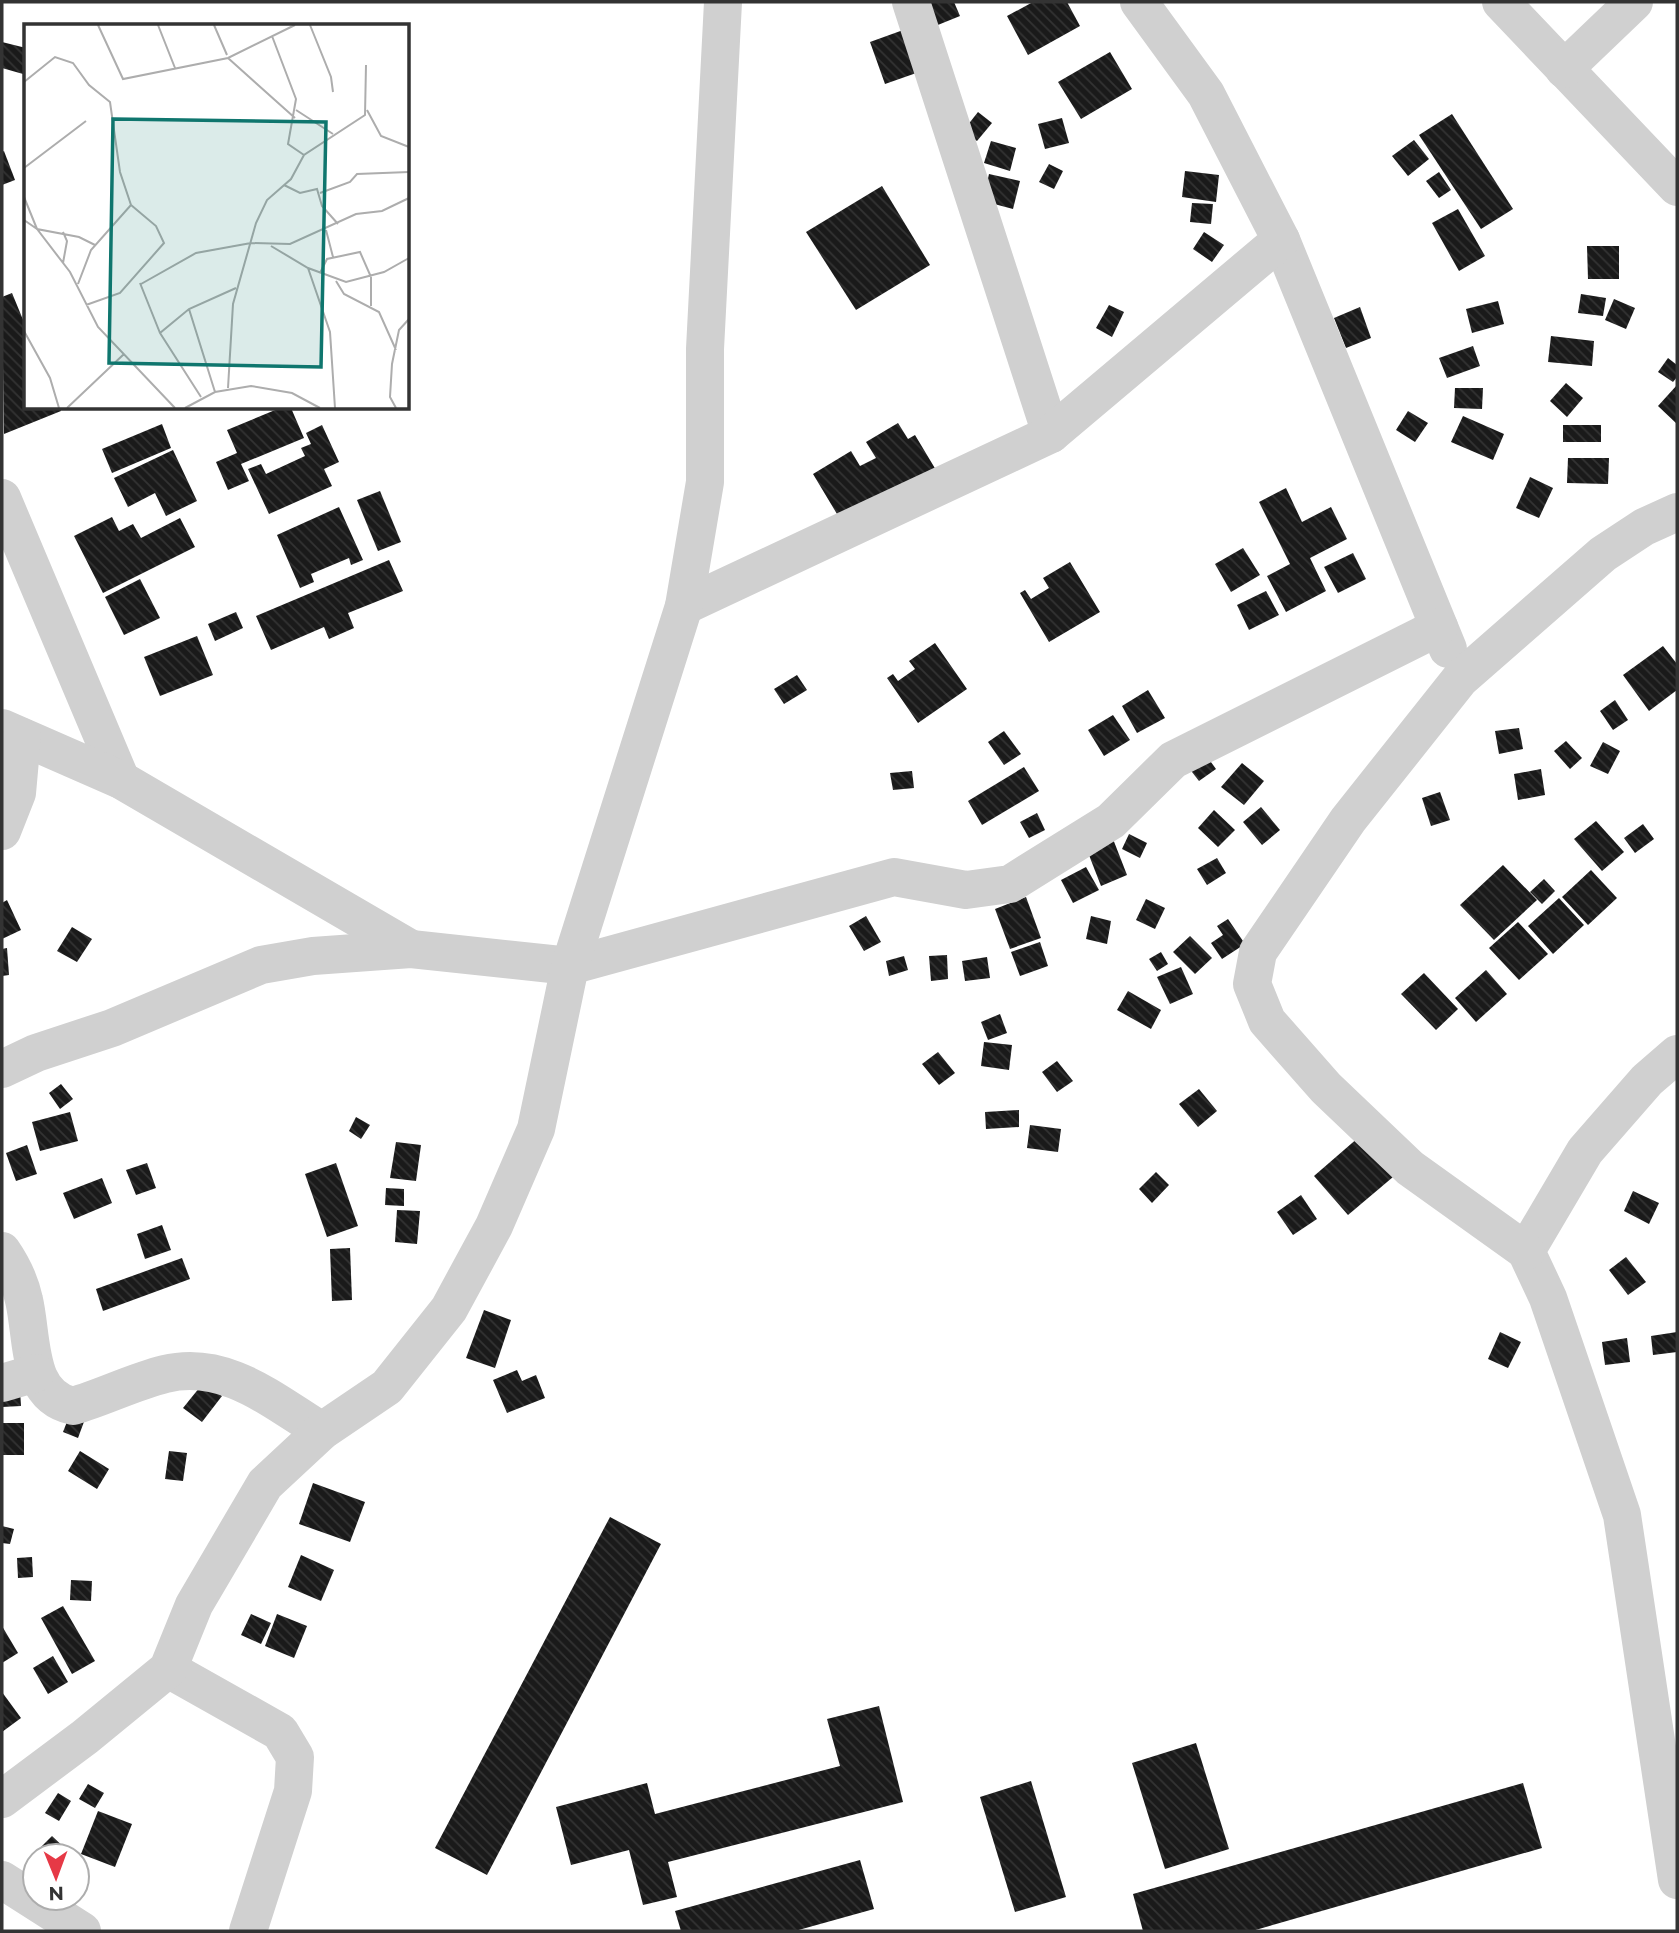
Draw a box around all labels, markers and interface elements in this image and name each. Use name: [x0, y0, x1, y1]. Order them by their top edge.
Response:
inset map: [24, 24, 410, 410]
north arrow: [21, 1842, 91, 1912]
text: N: [48, 1882, 64, 1905]

